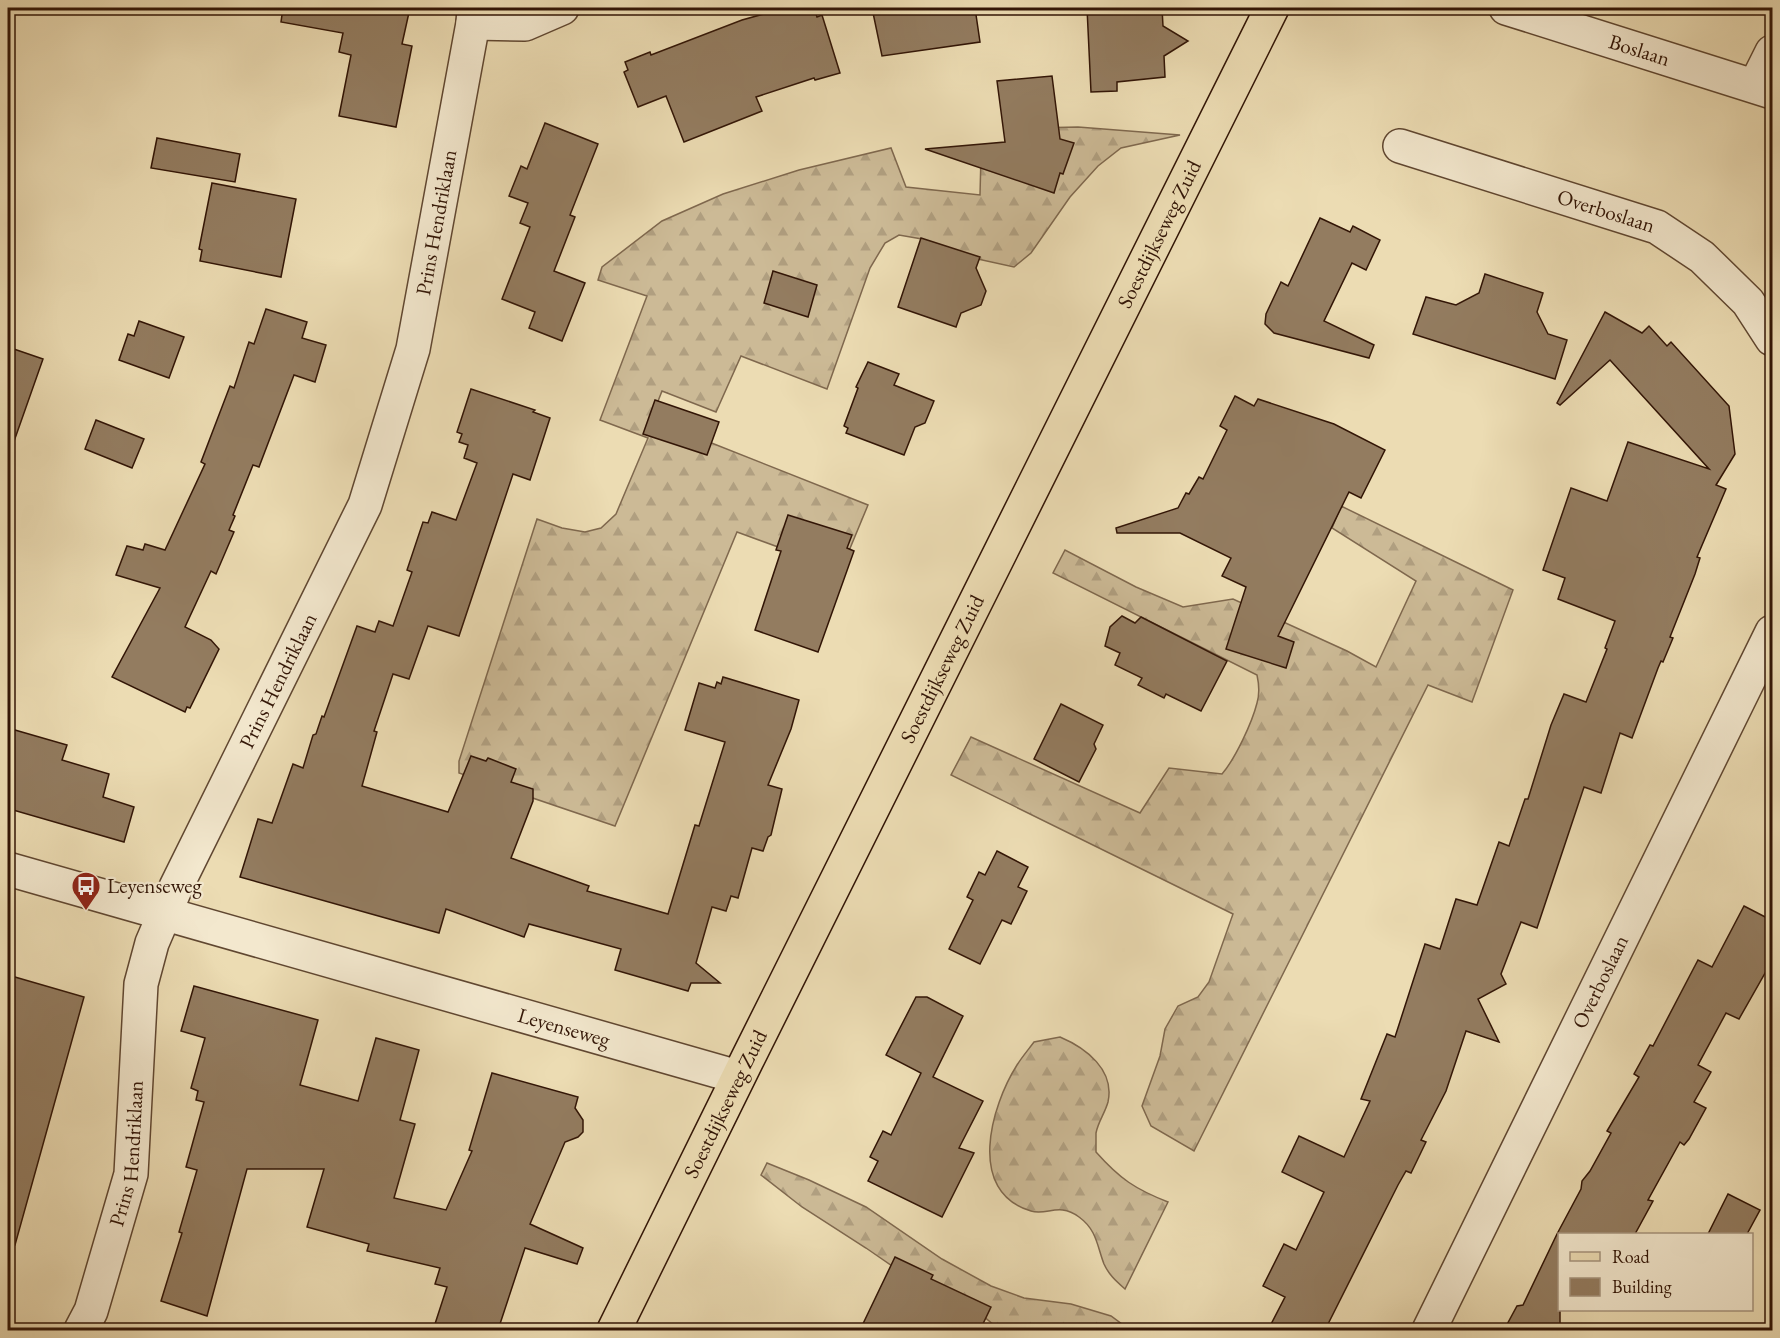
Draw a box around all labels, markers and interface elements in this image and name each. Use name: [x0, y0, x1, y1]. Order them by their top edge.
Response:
street label: Boslaan: [1606, 27, 1673, 72]
street label: Prins Hendriklaan: [409, 147, 462, 297]
street label: Soestdijkseweg Zuid: [1110, 155, 1207, 312]
street label: Overboslaan: [1554, 182, 1658, 238]
street label: Soestdijkseweg Zuid: [893, 590, 990, 747]
street label: Prins Hendriklaan: [233, 608, 322, 753]
bus stop icon: Leyenseweg: [70, 870, 102, 912]
place label: Leyenseweg: [107, 872, 202, 899]
street label: Overboslaan: [1565, 930, 1634, 1033]
street label: Leyenseweg: [515, 1001, 614, 1053]
street label: Soestdijkseweg Zuid: [677, 1025, 773, 1182]
street label: Prins Hendriklaan: [102, 1080, 149, 1230]
legend: [1558, 1233, 1753, 1311]
text: Road: [1612, 1245, 1651, 1268]
text: Building: [1612, 1275, 1672, 1298]

